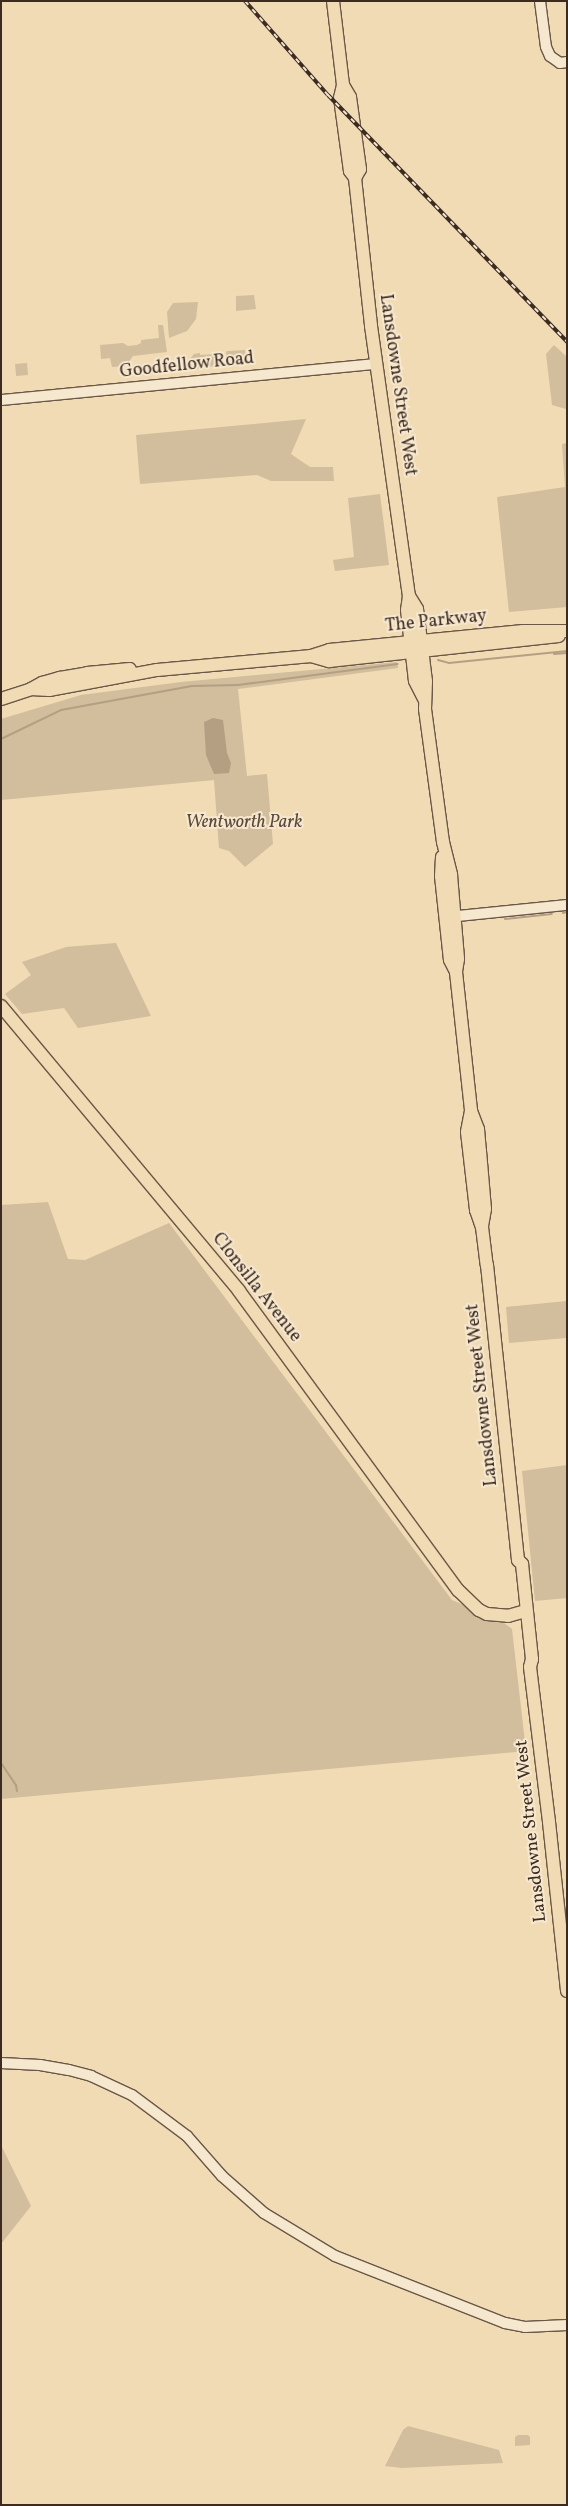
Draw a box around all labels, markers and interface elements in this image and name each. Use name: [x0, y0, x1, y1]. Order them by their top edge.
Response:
street label: Lansdowne Street West: [374, 292, 420, 478]
street label: Goodfellow Road: [118, 348, 256, 384]
street label: The Parkway: [384, 606, 488, 638]
park label: Wentworth Park: [186, 812, 302, 834]
street label: Clonsilla Avenue: [207, 1229, 305, 1347]
street label: Lansdowne Street West: [463, 1302, 503, 1488]
street label: Lansdowne Street West: [512, 1738, 552, 1924]

